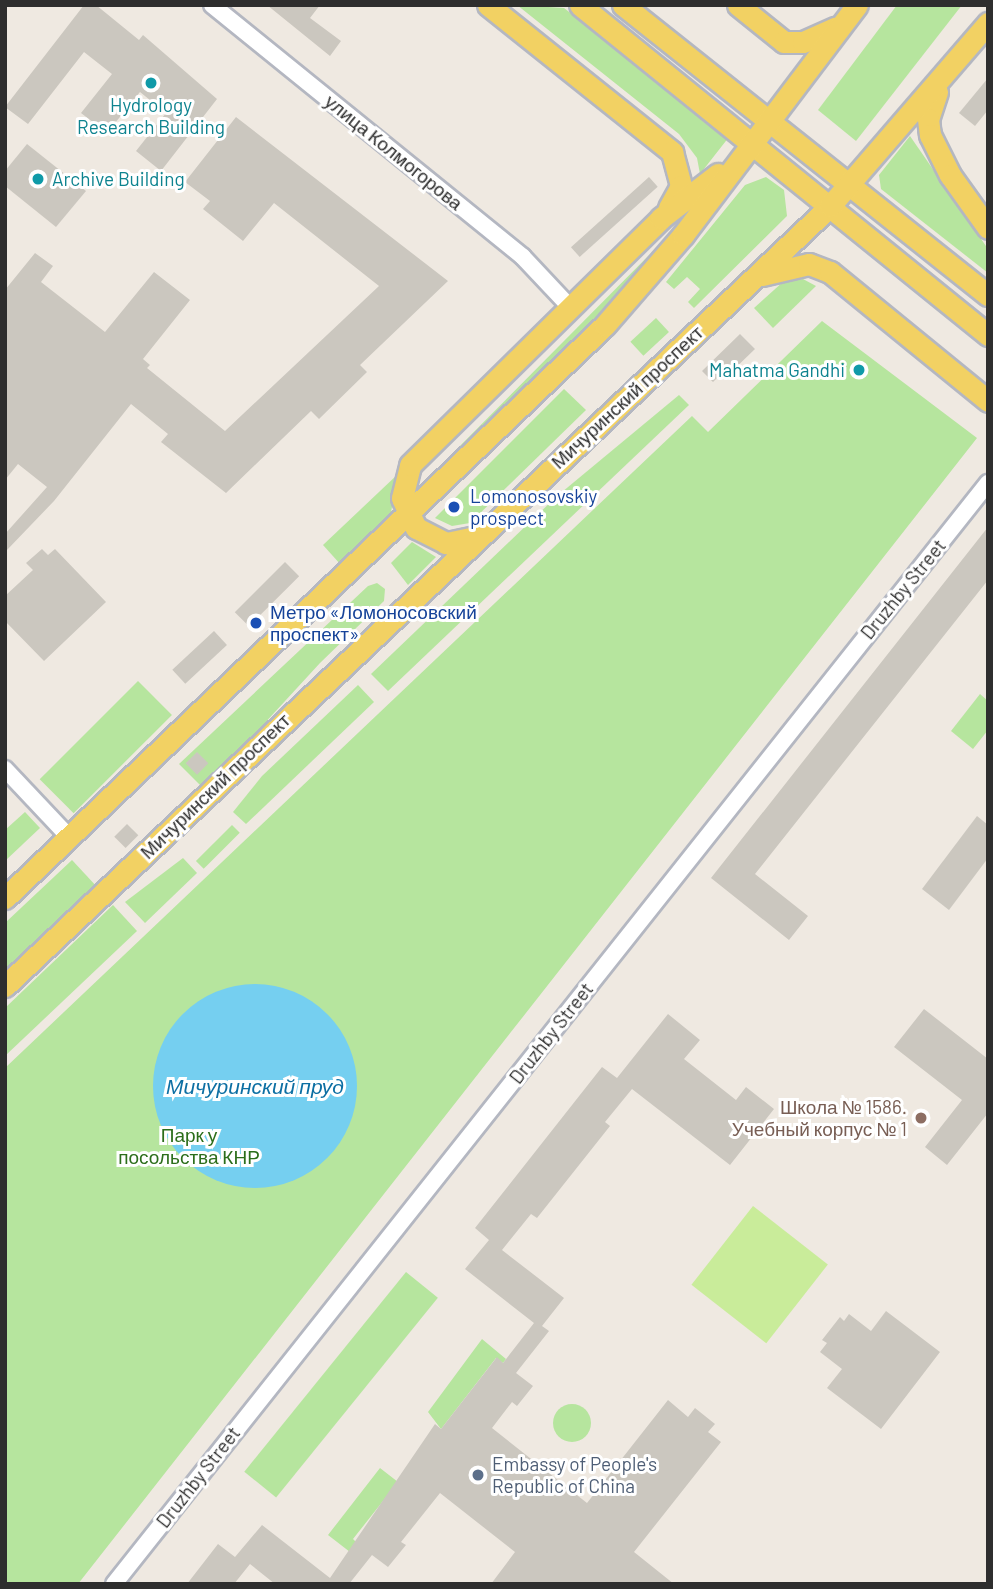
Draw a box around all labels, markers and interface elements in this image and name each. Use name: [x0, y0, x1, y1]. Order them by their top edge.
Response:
marker: Hydrology Research Building: [143, 75, 159, 91]
street label: улица Колмогорова: [321, 89, 467, 215]
place label: Hydrology Research Building: [77, 94, 225, 138]
place label: Archive Building: [52, 168, 185, 190]
marker: Archive Building: [30, 171, 46, 187]
street label: Мичуринский проспект: [546, 321, 708, 473]
place label: Mahatma Gandhi: [709, 359, 845, 381]
marker: Mahatma Gandhi: [851, 362, 867, 378]
place label: Lomonosovskiy prospect: [470, 485, 597, 529]
marker: Lomonosovskiy prospect: [444, 497, 464, 517]
street label: Druzhby Street: [856, 534, 950, 644]
place label: Метро «Ломоносовский проспект»: [270, 601, 477, 645]
marker: Метро «Ломоносовский проспект»: [248, 615, 264, 631]
street label: Мичуринский проспект: [135, 709, 295, 863]
street label: Druzhby Street: [504, 978, 598, 1088]
water label: Мичуринский пруд: [166, 1073, 344, 1099]
place label: Школа № 1586. Учебный корпус № 1: [732, 1096, 907, 1140]
marker: Школа № 1586. Учебный корпус № 1: [913, 1110, 929, 1126]
park label: Парк у посольства КНР: [118, 1124, 260, 1168]
street label: Druzhby Street: [151, 1422, 245, 1532]
place label: Embassy of People's Republic of China: [492, 1453, 657, 1497]
marker: Embassy of People's Republic of China: [470, 1467, 486, 1483]

